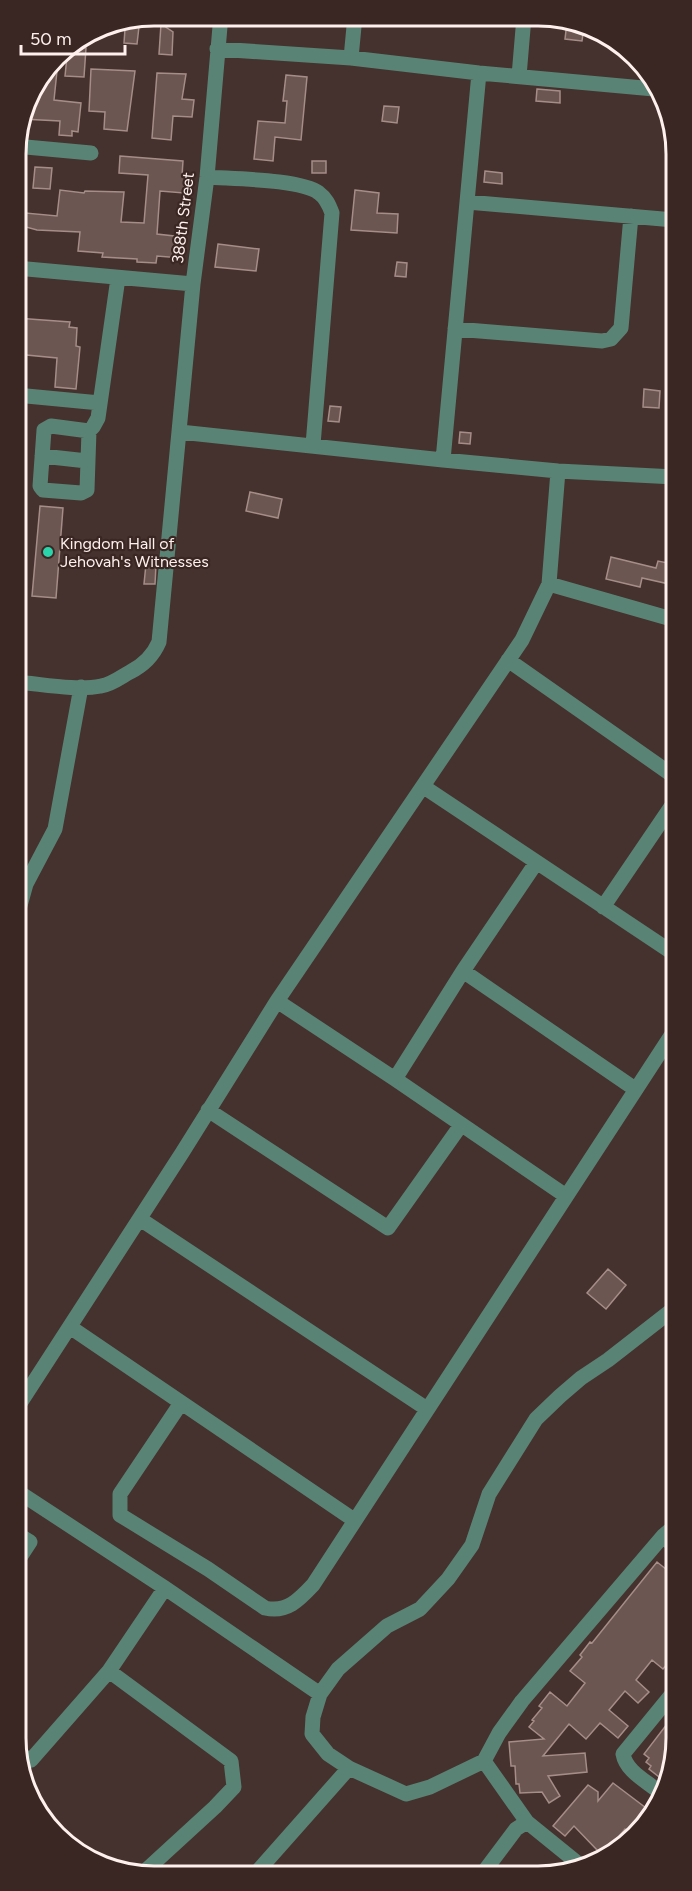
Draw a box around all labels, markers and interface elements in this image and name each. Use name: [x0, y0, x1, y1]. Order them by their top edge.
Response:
scale bar: [21, 18, 124, 56]
text: 50 m: [30, 28, 72, 50]
street label: 388th Street: [168, 171, 198, 265]
place label: Kingdom Hall of Jehovah's Witnesses: [60, 534, 209, 571]
marker: Kingdom Hall of Jehovah's Witnesses: [41, 545, 55, 559]

